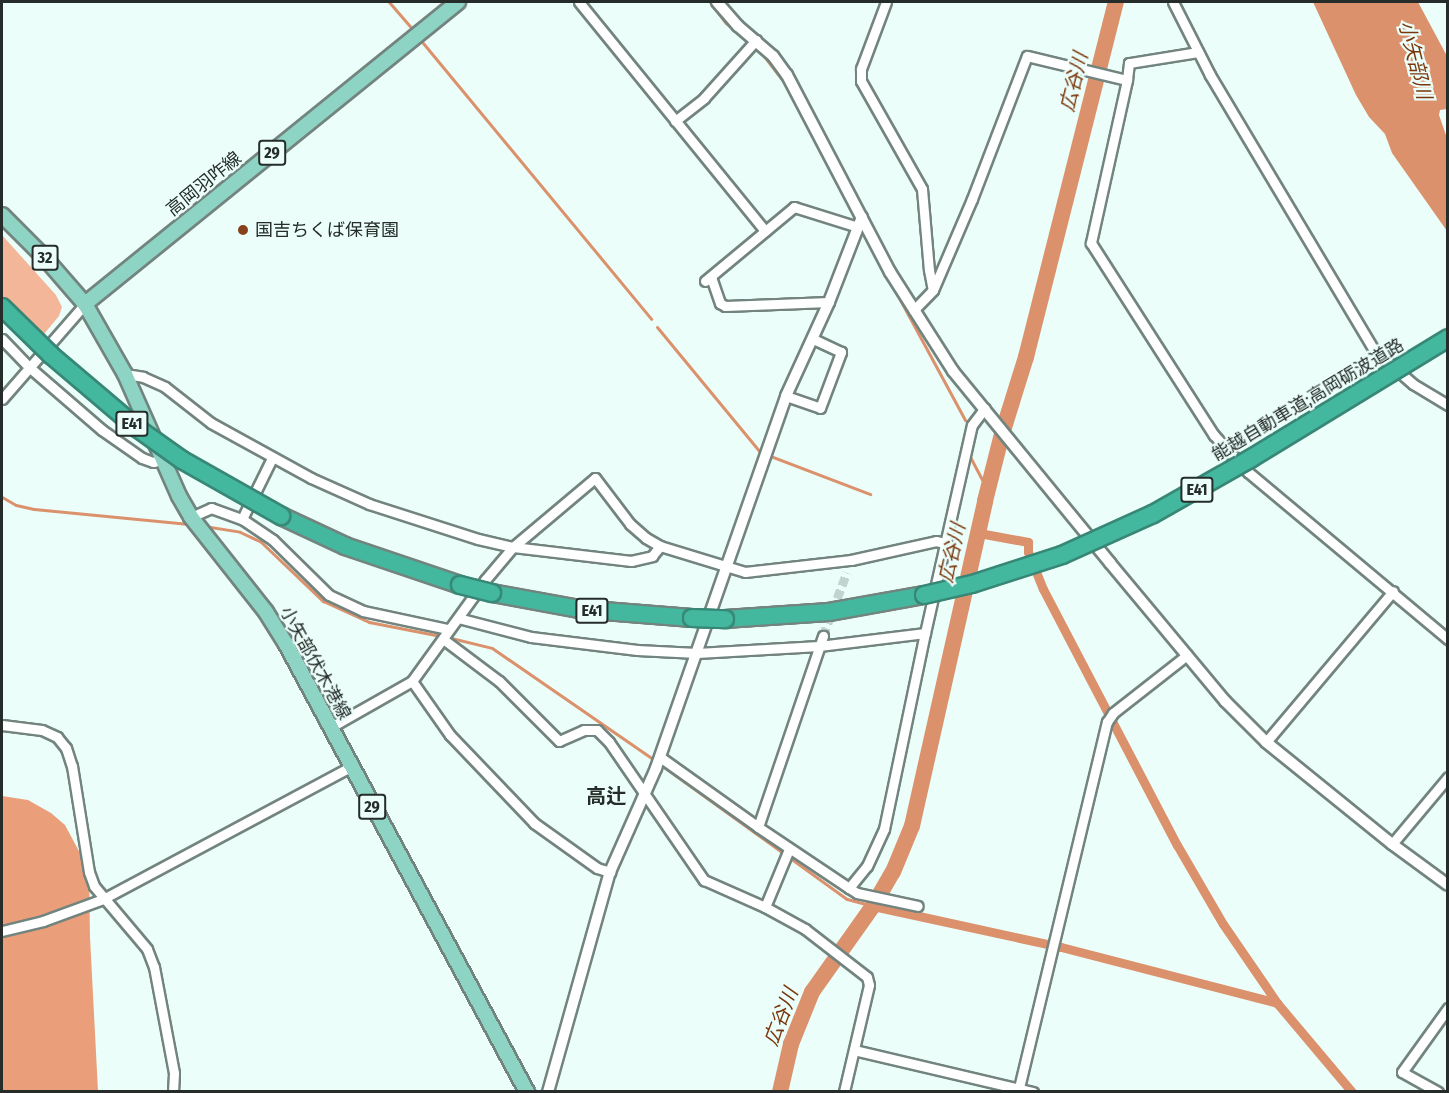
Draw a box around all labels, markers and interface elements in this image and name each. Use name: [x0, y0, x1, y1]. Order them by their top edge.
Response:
water label: 小矢部川: [1394, 18, 1436, 102]
water label: 広谷川: [1055, 50, 1093, 114]
road number: 29: [257, 140, 287, 166]
street label: 高岡羽咋線: [162, 147, 246, 221]
place label: 国吉ちくば保育園: [255, 219, 399, 241]
marker: 国吉ちくば保育園: [236, 223, 250, 237]
road number: 32: [32, 245, 58, 271]
street label: 能越自動車道;高岡砺波道路: [1208, 334, 1408, 466]
road number: E41: [114, 411, 150, 437]
road number: E41: [1179, 477, 1215, 503]
water label: 広谷川: [934, 521, 970, 585]
road number: E41: [574, 598, 610, 624]
street label: 小矢部伏木港線: [275, 603, 355, 723]
district label: 高辻: [586, 784, 626, 808]
road number: 29: [357, 794, 387, 820]
water label: 広谷川: [759, 985, 803, 1049]

